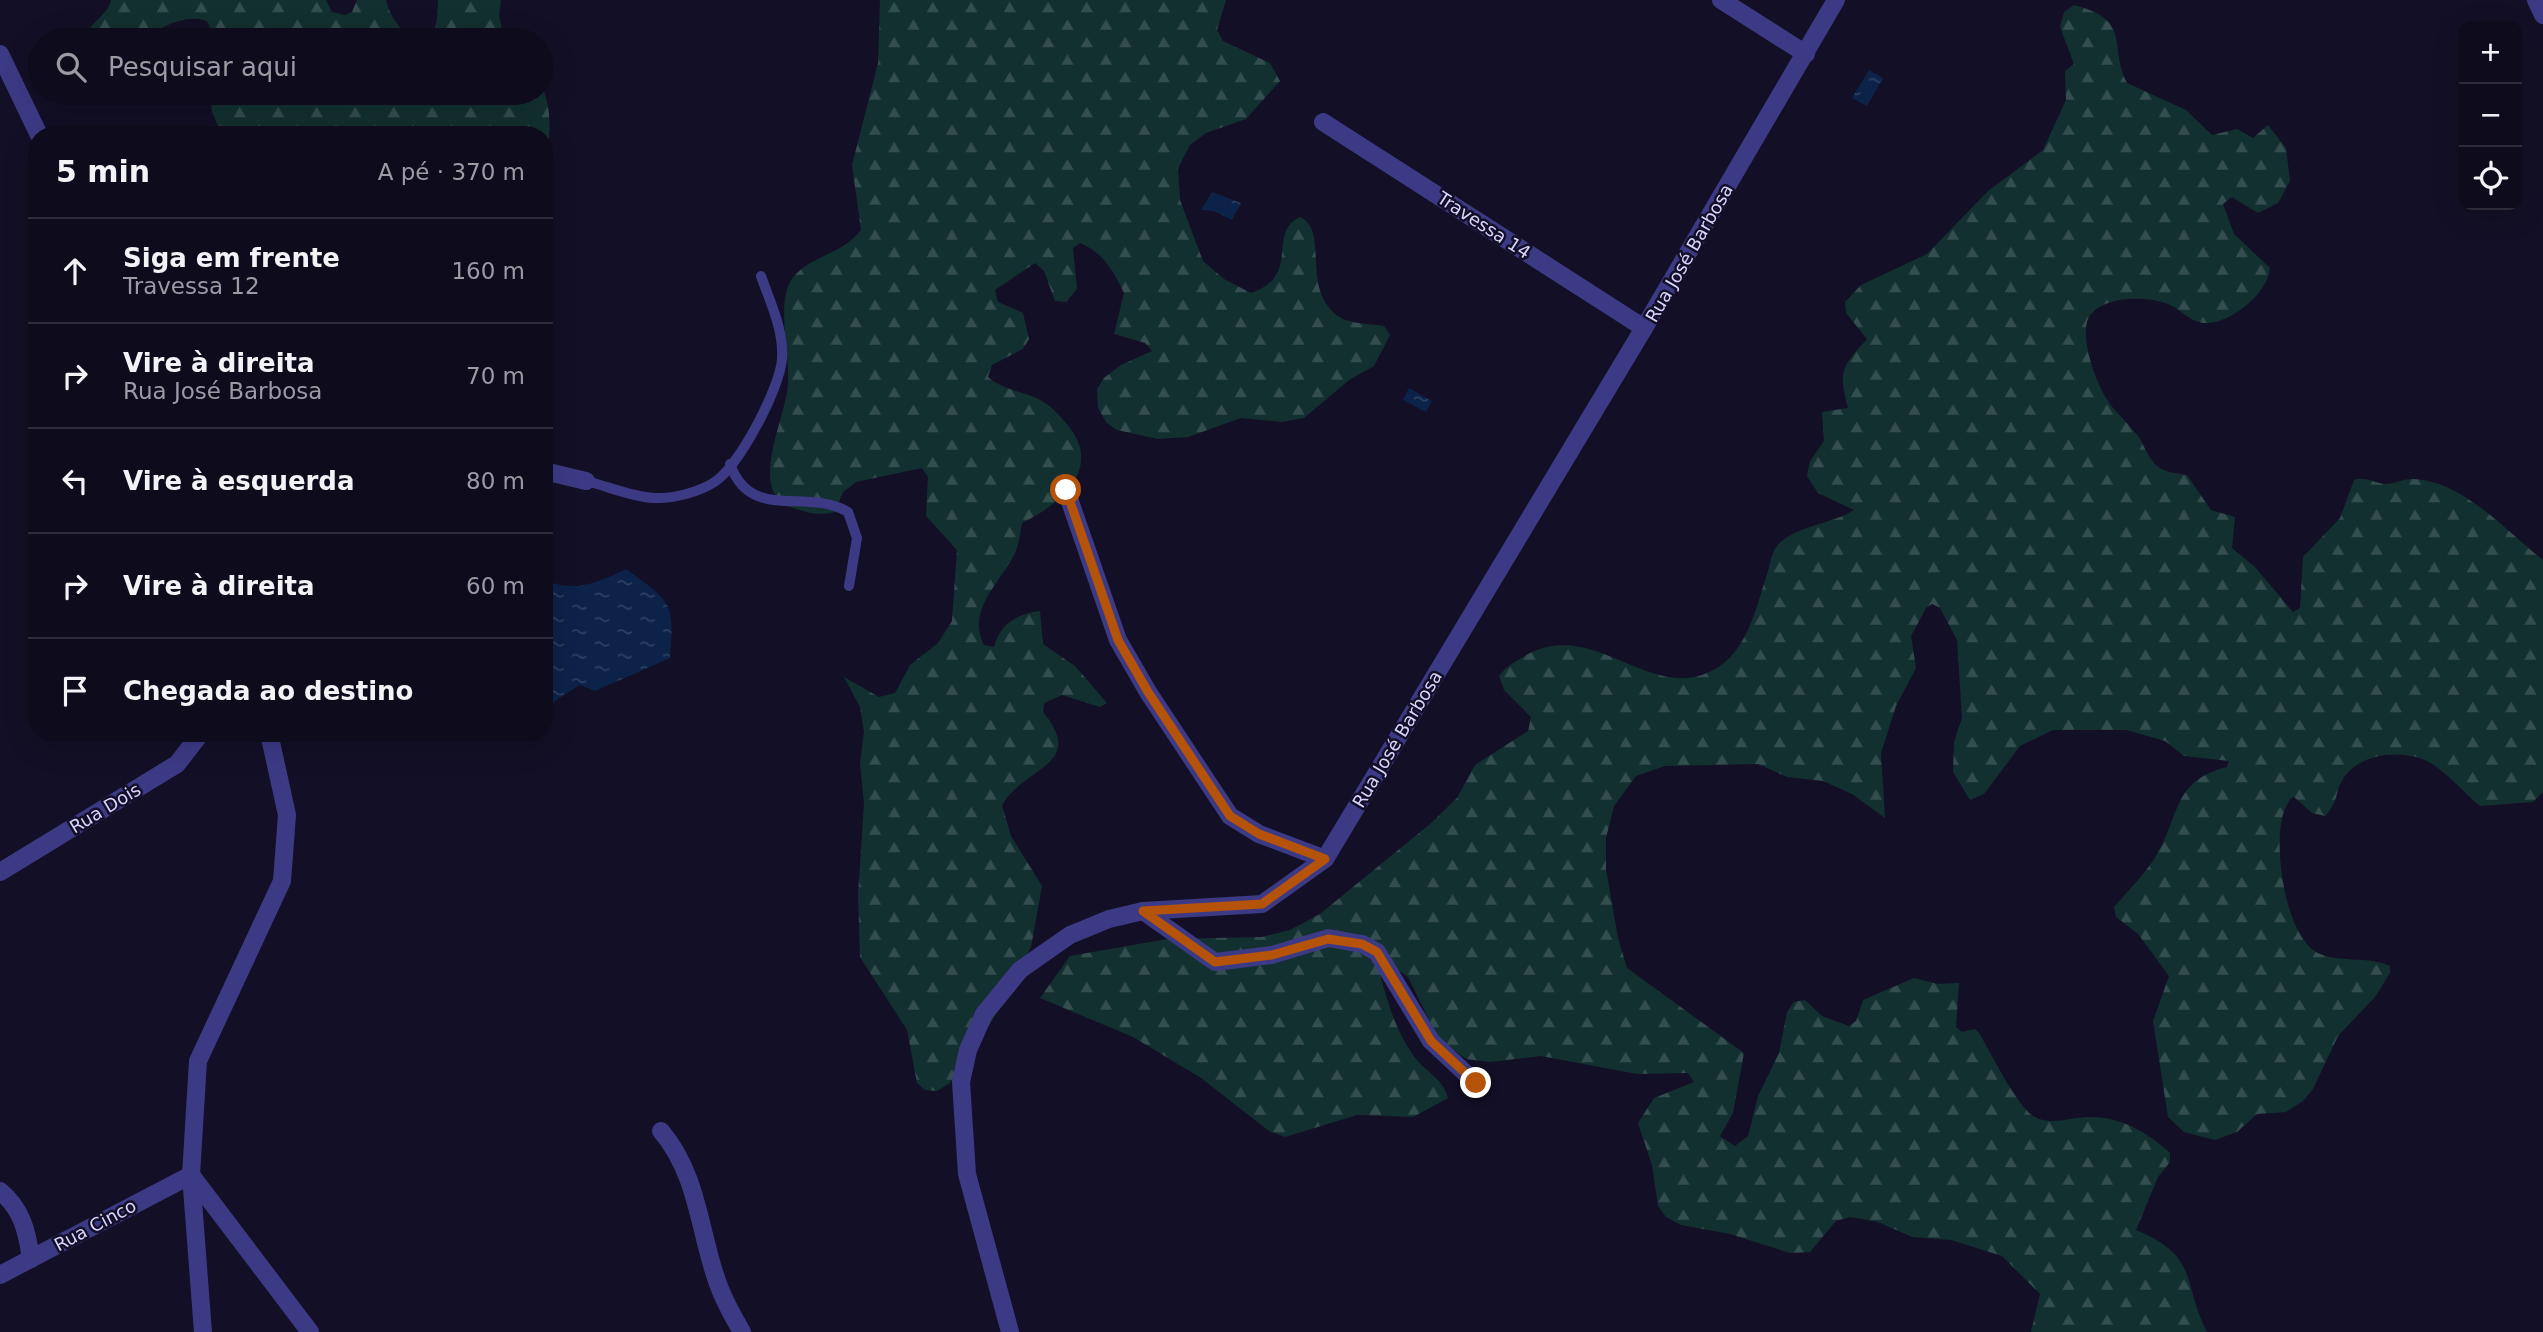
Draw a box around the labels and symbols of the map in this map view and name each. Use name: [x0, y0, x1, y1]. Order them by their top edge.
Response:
street label: Rua José Barbosa: [1641, 180, 1737, 326]
street label: Travessa 14: [1433, 187, 1535, 263]
route start: [1050, 474, 1081, 505]
street label: Rua José Barbosa: [1348, 667, 1446, 811]
street label: Rua Dois: [66, 779, 144, 837]
route end: [1460, 1067, 1491, 1098]
street label: Rua Cinco: [50, 1195, 140, 1255]

